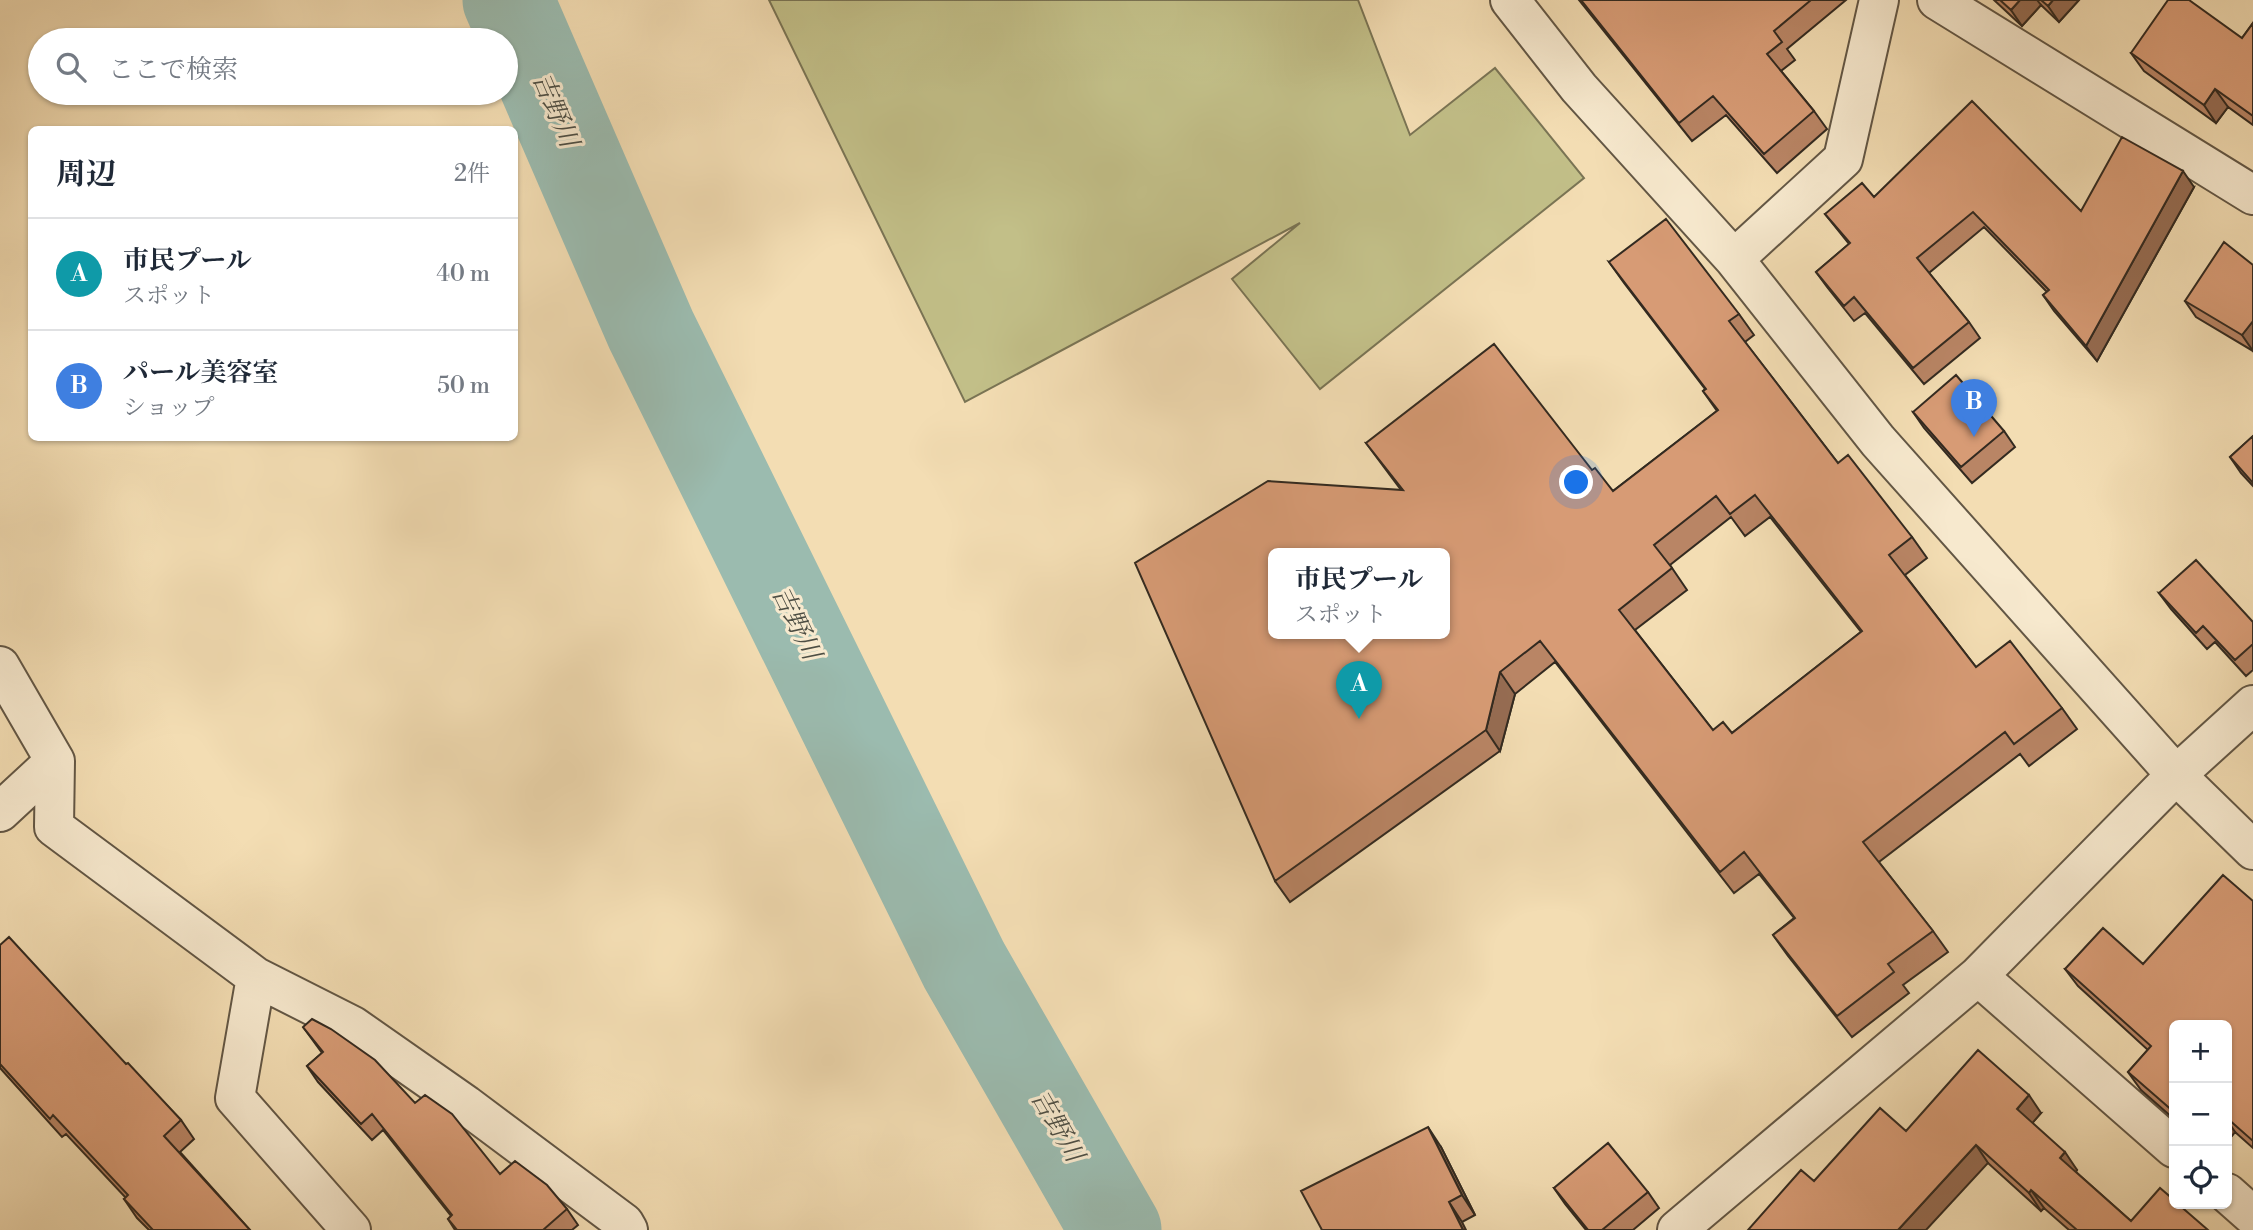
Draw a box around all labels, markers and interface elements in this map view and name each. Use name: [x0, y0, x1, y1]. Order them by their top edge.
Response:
search box: [28, 28, 518, 105]
icon: search: [52, 48, 90, 86]
text: ここで検索: [108, 54, 238, 86]
water label: 吉野川: [525, 68, 586, 155]
text: 周辺: [56, 156, 116, 194]
text: 2件: [454, 160, 490, 188]
text: 市民プール: [123, 245, 252, 277]
text: A: [71, 260, 87, 288]
text: 40 m: [436, 260, 490, 288]
text: スポット: [123, 282, 215, 310]
text: パール美容室: [123, 357, 278, 389]
text: B: [70, 372, 88, 400]
text: 50 m: [437, 372, 490, 400]
pin: B: [1951, 379, 1997, 437]
text: ショップ: [123, 394, 215, 422]
your location: [1559, 465, 1593, 499]
popup: [1268, 548, 1450, 639]
text: 市民プール: [1295, 564, 1423, 596]
water label: 吉野川: [765, 581, 829, 668]
text: スポット: [1295, 601, 1387, 629]
pin: A: [1336, 661, 1382, 719]
map controls: [2169, 1020, 2232, 1209]
button: +: [2169, 1020, 2232, 1083]
button: −: [2169, 1083, 2232, 1146]
water label: 吉野川: [1024, 1084, 1092, 1170]
button: locate: [2169, 1146, 2232, 1209]

